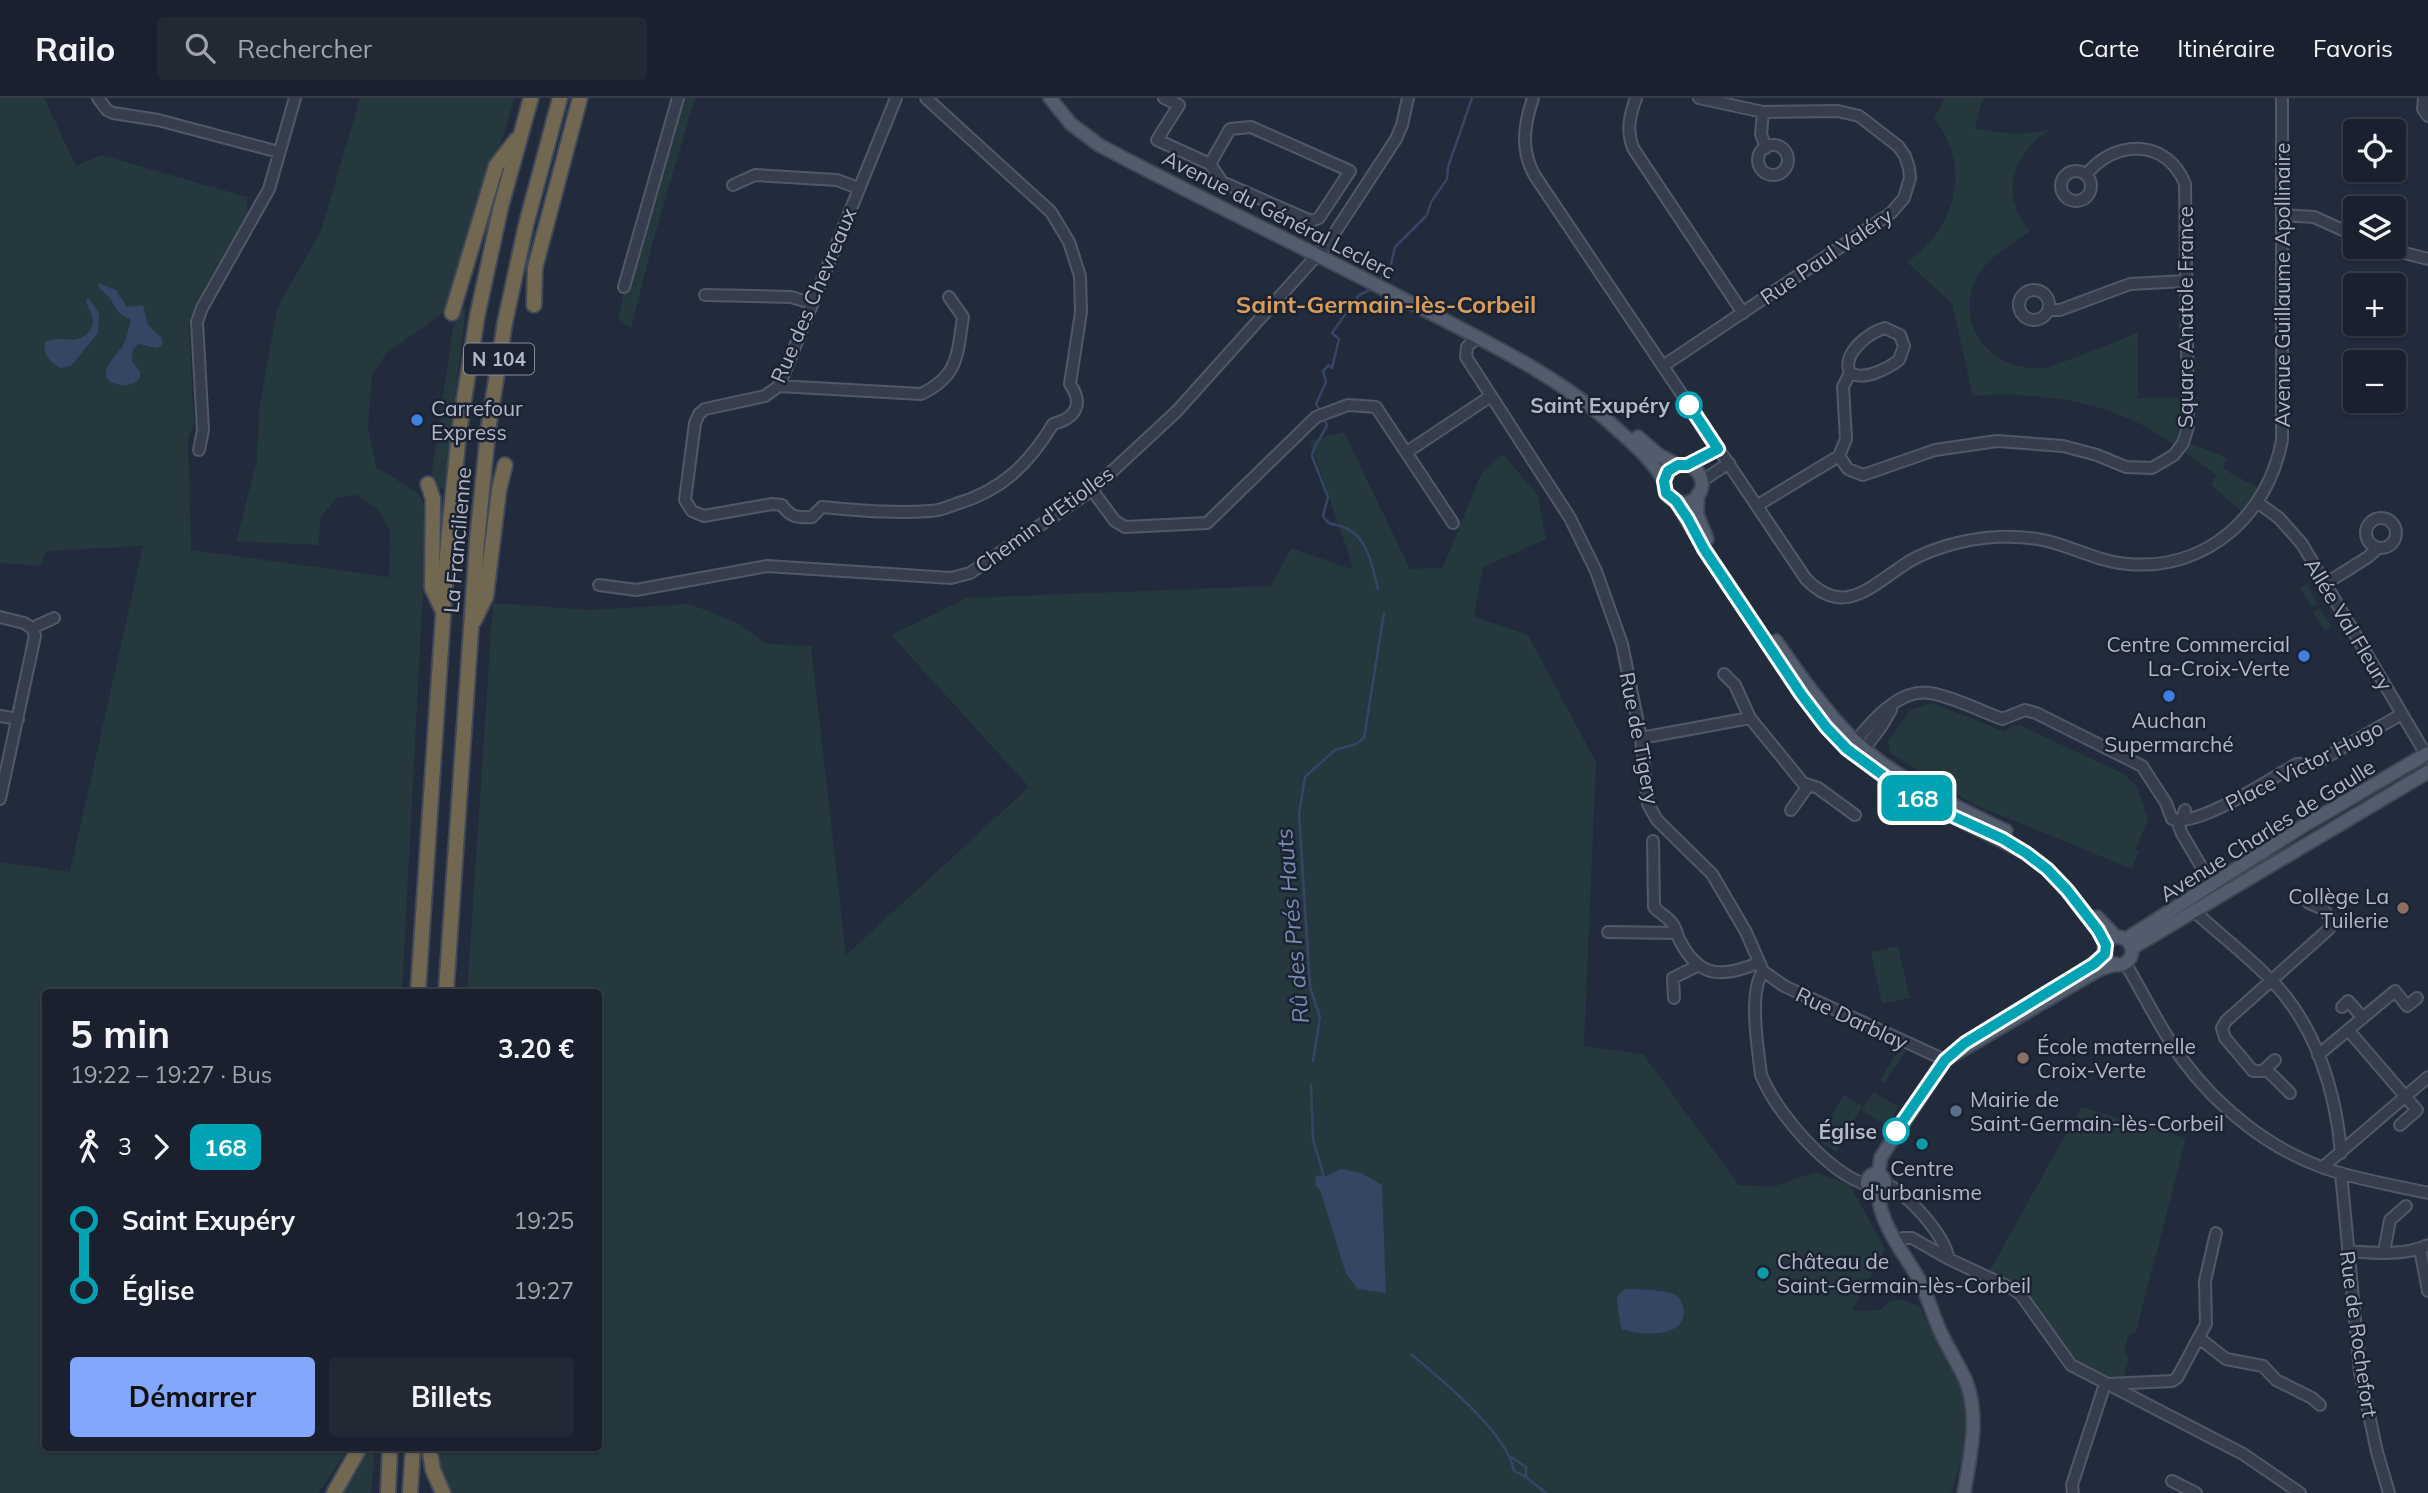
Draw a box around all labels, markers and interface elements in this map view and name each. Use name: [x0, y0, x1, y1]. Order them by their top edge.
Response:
search box: [157, 17, 647, 80]
text: Railo: [35, 28, 115, 69]
icon: search: [181, 29, 219, 67]
text: Rechercher: [237, 32, 372, 65]
text: Carte: [2078, 33, 2139, 63]
text: Itinéraire: [2177, 33, 2275, 63]
text: Favoris: [2313, 33, 2393, 63]
map controls: [2343, 119, 2406, 413]
button: locate: [2343, 119, 2406, 182]
street label: Avenue Guillaume Apollinaire: [2269, 143, 2295, 428]
street label: Avenue du Général Leclerc: [1158, 144, 1400, 284]
button: layers: [2343, 196, 2406, 259]
street label: Rue Paul Valéry: [1755, 202, 1897, 310]
street label: Rue des Chevreaux: [764, 204, 862, 386]
street label: Square Anatole France: [2172, 206, 2198, 428]
button: +: [2343, 273, 2406, 336]
district label: Saint-Germain-lès-Corbeil: [1236, 289, 1536, 319]
road number: N 104: [464, 344, 534, 374]
button: −: [2343, 350, 2406, 413]
place label: Saint Exupéry: [1530, 392, 1671, 418]
marker: Saint Exupéry: [1676, 392, 1702, 418]
place label: Carrefour Express: [431, 395, 523, 445]
marker: Carrefour Express: [409, 412, 425, 428]
street label: Chemin d'Etiolles: [970, 460, 1118, 578]
street label: La Francilienne: [438, 466, 476, 614]
street label: Allée Val Fleury: [2299, 553, 2399, 695]
place label: Centre Commercial La-Croix-Verte: [2106, 631, 2290, 681]
marker: Centre Commercial La-Croix-Verte: [2296, 648, 2312, 664]
street label: Rue de Tigery: [1614, 670, 1666, 806]
marker: Auchan Supermarché: [2161, 688, 2177, 704]
place label: Auchan Supermarché: [2104, 707, 2234, 757]
street label: Place Victor Hugo: [2221, 714, 2387, 816]
street label: Avenue Charles de Gaulle: [2155, 753, 2379, 907]
line badge: 168: [1877, 775, 1957, 821]
text: 168: [1895, 783, 1939, 813]
water label: Rû des Prés Hauts: [1269, 827, 1315, 1025]
place label: Collège La Tuilerie: [2288, 883, 2389, 933]
marker: Collège La Tuilerie: [2395, 900, 2411, 916]
street label: Rue Darblay: [1792, 981, 1912, 1055]
text: 5 min: [70, 1010, 170, 1058]
text: 3.20 €: [498, 1032, 574, 1065]
place label: École maternelle Croix-Verte: [2037, 1033, 2196, 1083]
marker: École maternelle Croix-Verte: [2015, 1050, 2031, 1066]
text: 19:22 – 19:27 · Bus: [70, 1060, 272, 1089]
place label: Mairie de Saint-Germain-lès-Corbeil: [1970, 1086, 2224, 1136]
marker: Mairie de Saint-Germain-lès-Corbeil: [1948, 1103, 1964, 1119]
place label: Église: [1819, 1118, 1877, 1144]
marker: Église: [1883, 1118, 1909, 1144]
icon: walk: [70, 1128, 108, 1166]
icon: forward: [142, 1128, 180, 1166]
text: 3: [118, 1132, 132, 1161]
text: 168: [204, 1132, 247, 1162]
marker: Centre d'urbanisme: [1914, 1136, 1930, 1152]
place label: Centre d'urbanisme: [1862, 1155, 1982, 1205]
text: Saint Exupéry: [122, 1204, 295, 1237]
text: 19:25: [514, 1206, 574, 1235]
place label: Château de Saint-Germain-lès-Corbeil: [1777, 1248, 2031, 1298]
street label: Rue de Rochefort: [2334, 1249, 2384, 1419]
marker: Château de Saint-Germain-lès-Corbeil: [1755, 1265, 1771, 1281]
text: Église: [122, 1274, 194, 1307]
text: 19:27: [514, 1276, 574, 1305]
button: Démarrer: [70, 1357, 315, 1437]
button: Billets: [329, 1357, 574, 1437]

